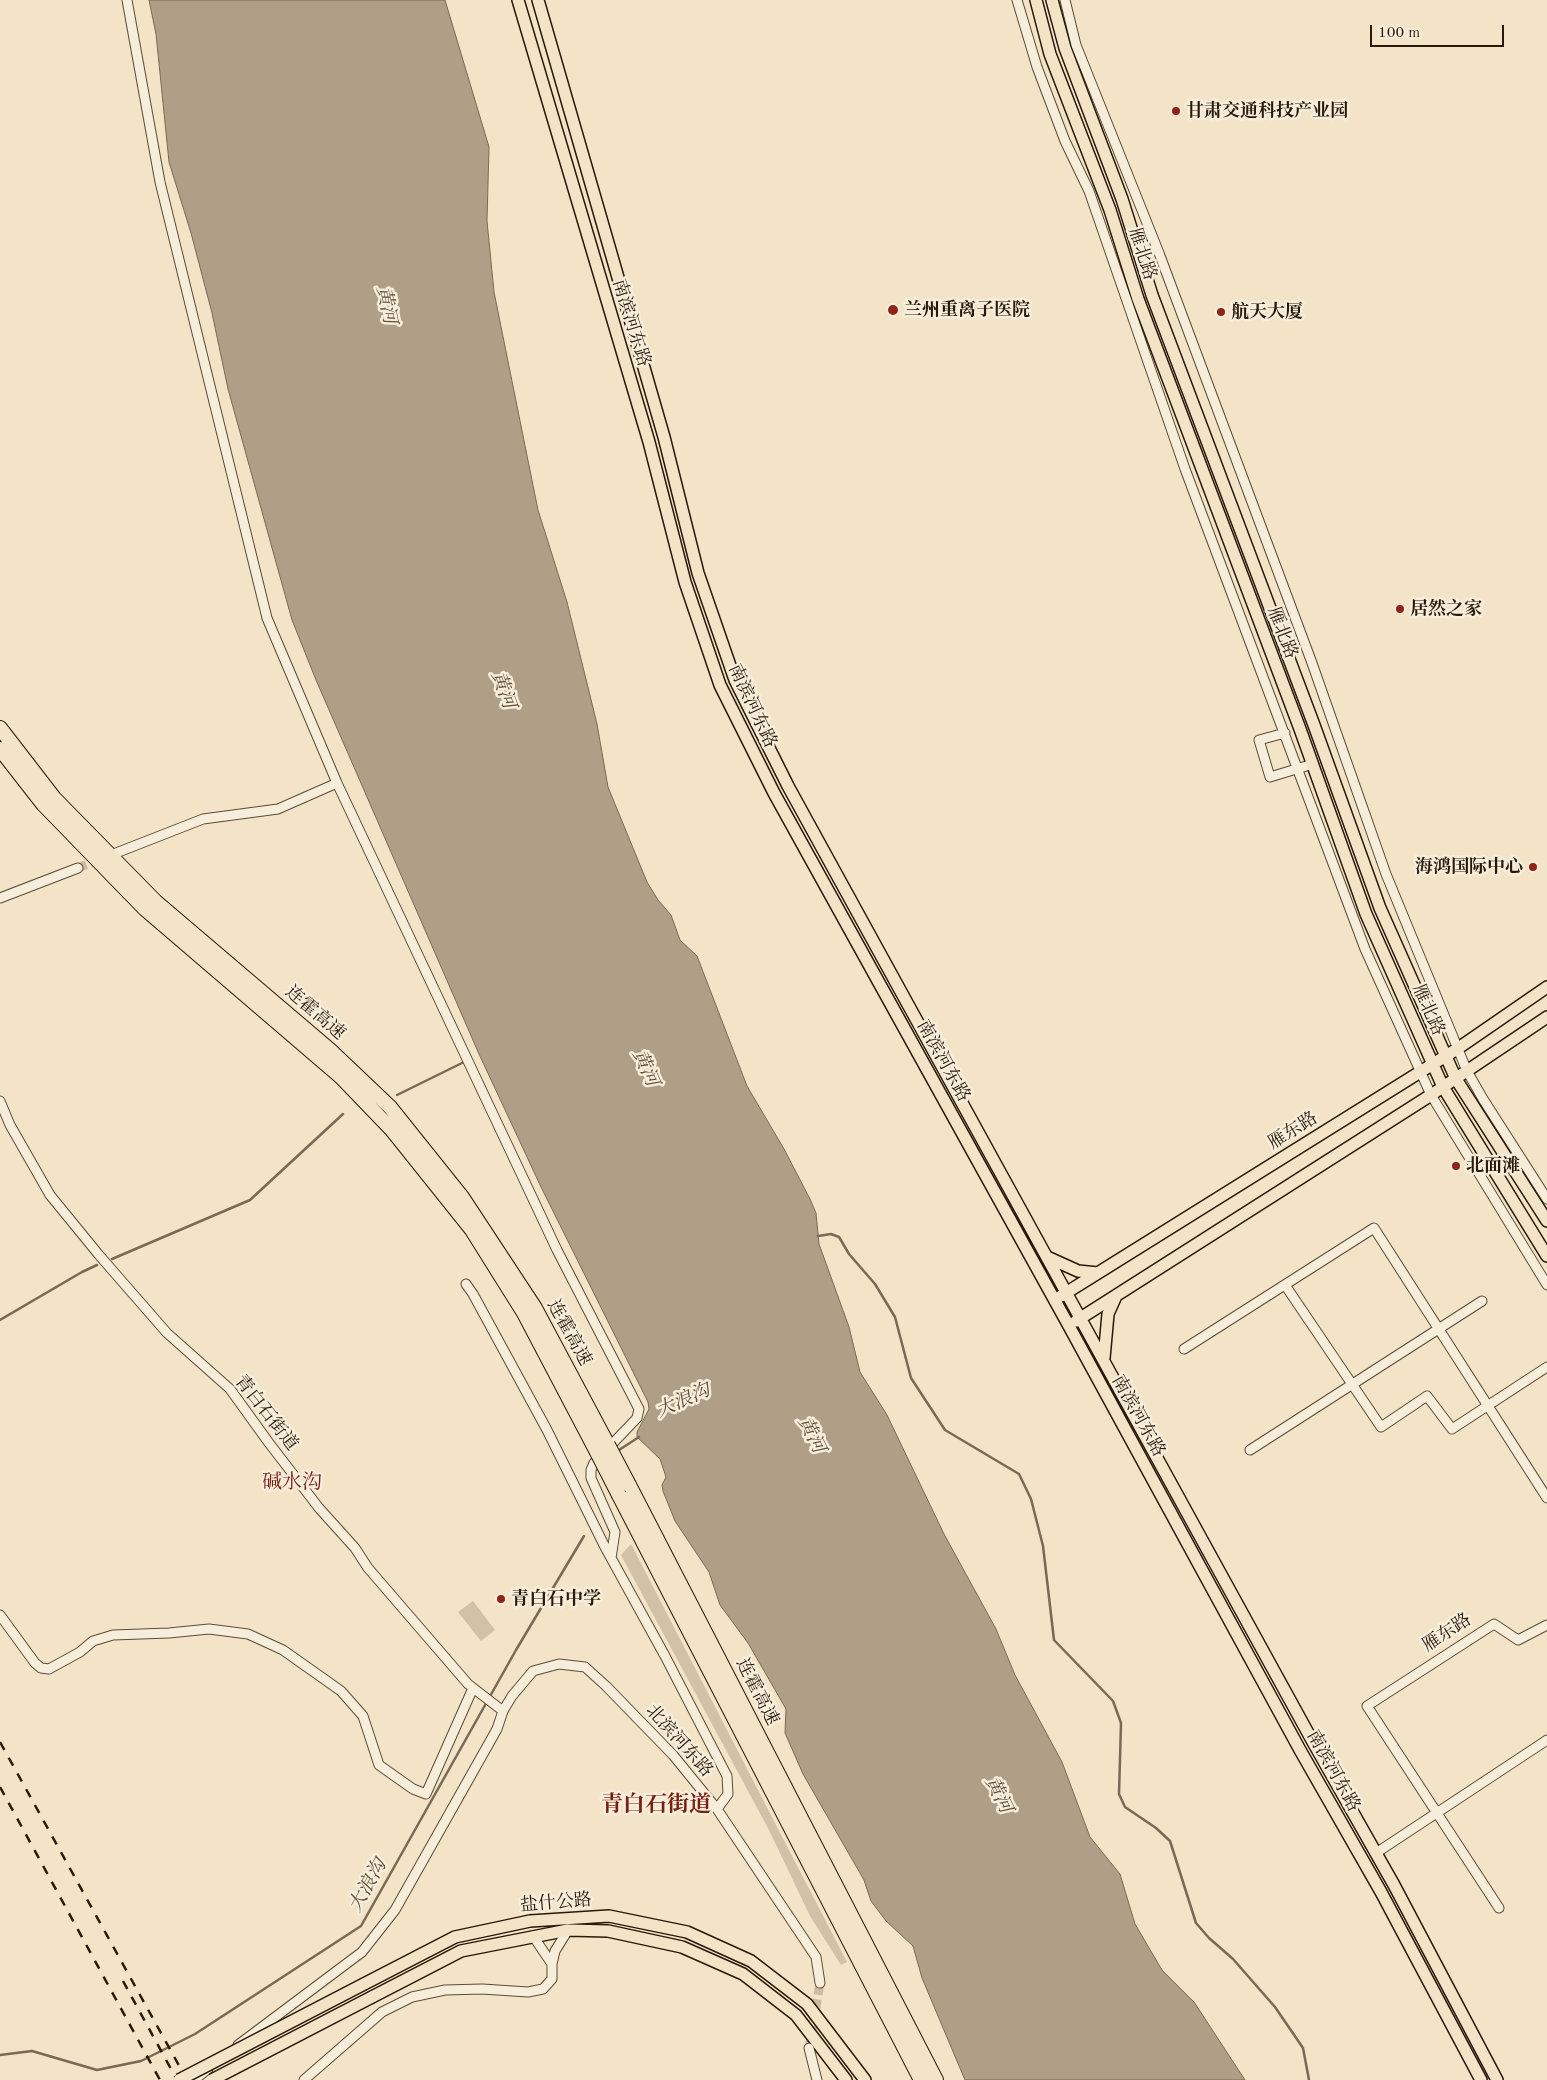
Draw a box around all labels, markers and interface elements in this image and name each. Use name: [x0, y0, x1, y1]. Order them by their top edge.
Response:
scale bar: [1372, 15, 1506, 47]
text: 100 m: [1378, 26, 1420, 41]
place label: 甘肃交通科技产业园: [1186, 100, 1348, 122]
marker: 甘肃交通科技产业园: [1170, 105, 1182, 117]
street label: 雁北路: [1123, 225, 1161, 283]
street label: 南滨河东路: [608, 277, 654, 369]
water label: 黄河: [371, 284, 401, 326]
place label: 兰州重离子医院: [904, 299, 1030, 321]
place label: 航天大厦: [1231, 301, 1303, 323]
marker: 兰州重离子医院: [886, 303, 900, 317]
marker: 航天大厦: [1215, 306, 1227, 318]
place label: 居然之家: [1410, 598, 1482, 620]
marker: 居然之家: [1394, 603, 1406, 615]
street label: 雁北路: [1262, 604, 1302, 662]
street label: 南滨河东路: [723, 661, 781, 751]
water label: 黄河: [486, 668, 520, 712]
place label: 海鸿国际中心: [1415, 856, 1523, 878]
marker: 海鸿国际中心: [1527, 861, 1539, 873]
street label: 连霍高速: [281, 981, 349, 1045]
street label: 雁北路: [1407, 981, 1449, 1039]
street label: 南滨河东路: [912, 1016, 974, 1106]
water label: 黄河: [627, 1046, 663, 1090]
street label: 雁东路: [1264, 1108, 1322, 1154]
place label: 北面滩: [1466, 1155, 1520, 1177]
marker: 北面滩: [1450, 1160, 1462, 1172]
street label: 连霍高速: [542, 1296, 596, 1370]
street label: 青白石街道: [230, 1371, 302, 1455]
street label: 南滨河东路: [1107, 1371, 1169, 1461]
water label: 大浪沟: [652, 1379, 714, 1423]
water label: 黄河: [792, 1413, 830, 1457]
district label: 碱水沟: [262, 1471, 322, 1495]
place label: 青白石中学: [511, 1588, 601, 1610]
marker: 青白石中学: [495, 1593, 507, 1605]
street label: 雁东路: [1418, 1609, 1476, 1657]
street label: 连霍高速: [731, 1655, 783, 1729]
street label: 北滨河东路: [641, 1700, 717, 1782]
street label: 南滨河东路: [1302, 1726, 1364, 1816]
water label: 黄河: [979, 1773, 1017, 1817]
district label: 青白石街道: [601, 1792, 711, 1818]
water label: 大浪沟: [344, 1856, 392, 1916]
street label: 盐什公路: [519, 1889, 593, 1917]

